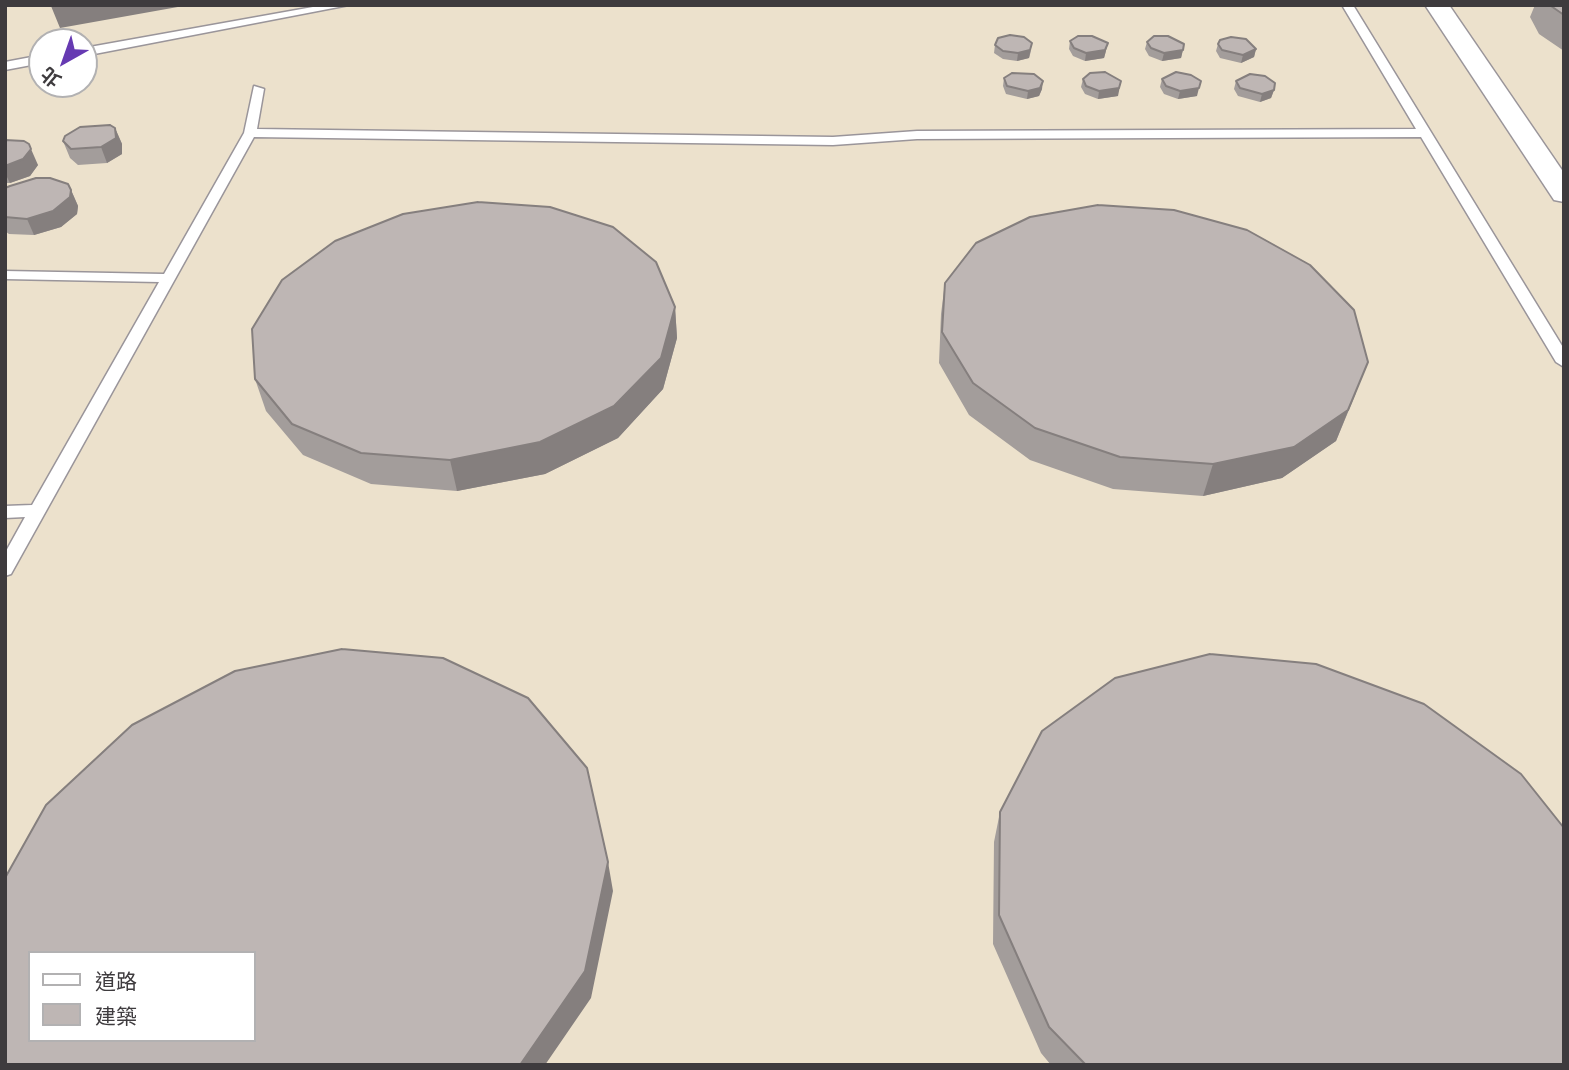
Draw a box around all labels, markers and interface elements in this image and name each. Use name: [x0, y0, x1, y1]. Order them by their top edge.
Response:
north arrow: [28, 28, 98, 98]
text: 北: [36, 63, 65, 93]
legend: [28, 951, 256, 1042]
text: 道路: [95, 968, 137, 993]
text: 建築: [95, 1003, 137, 1028]

